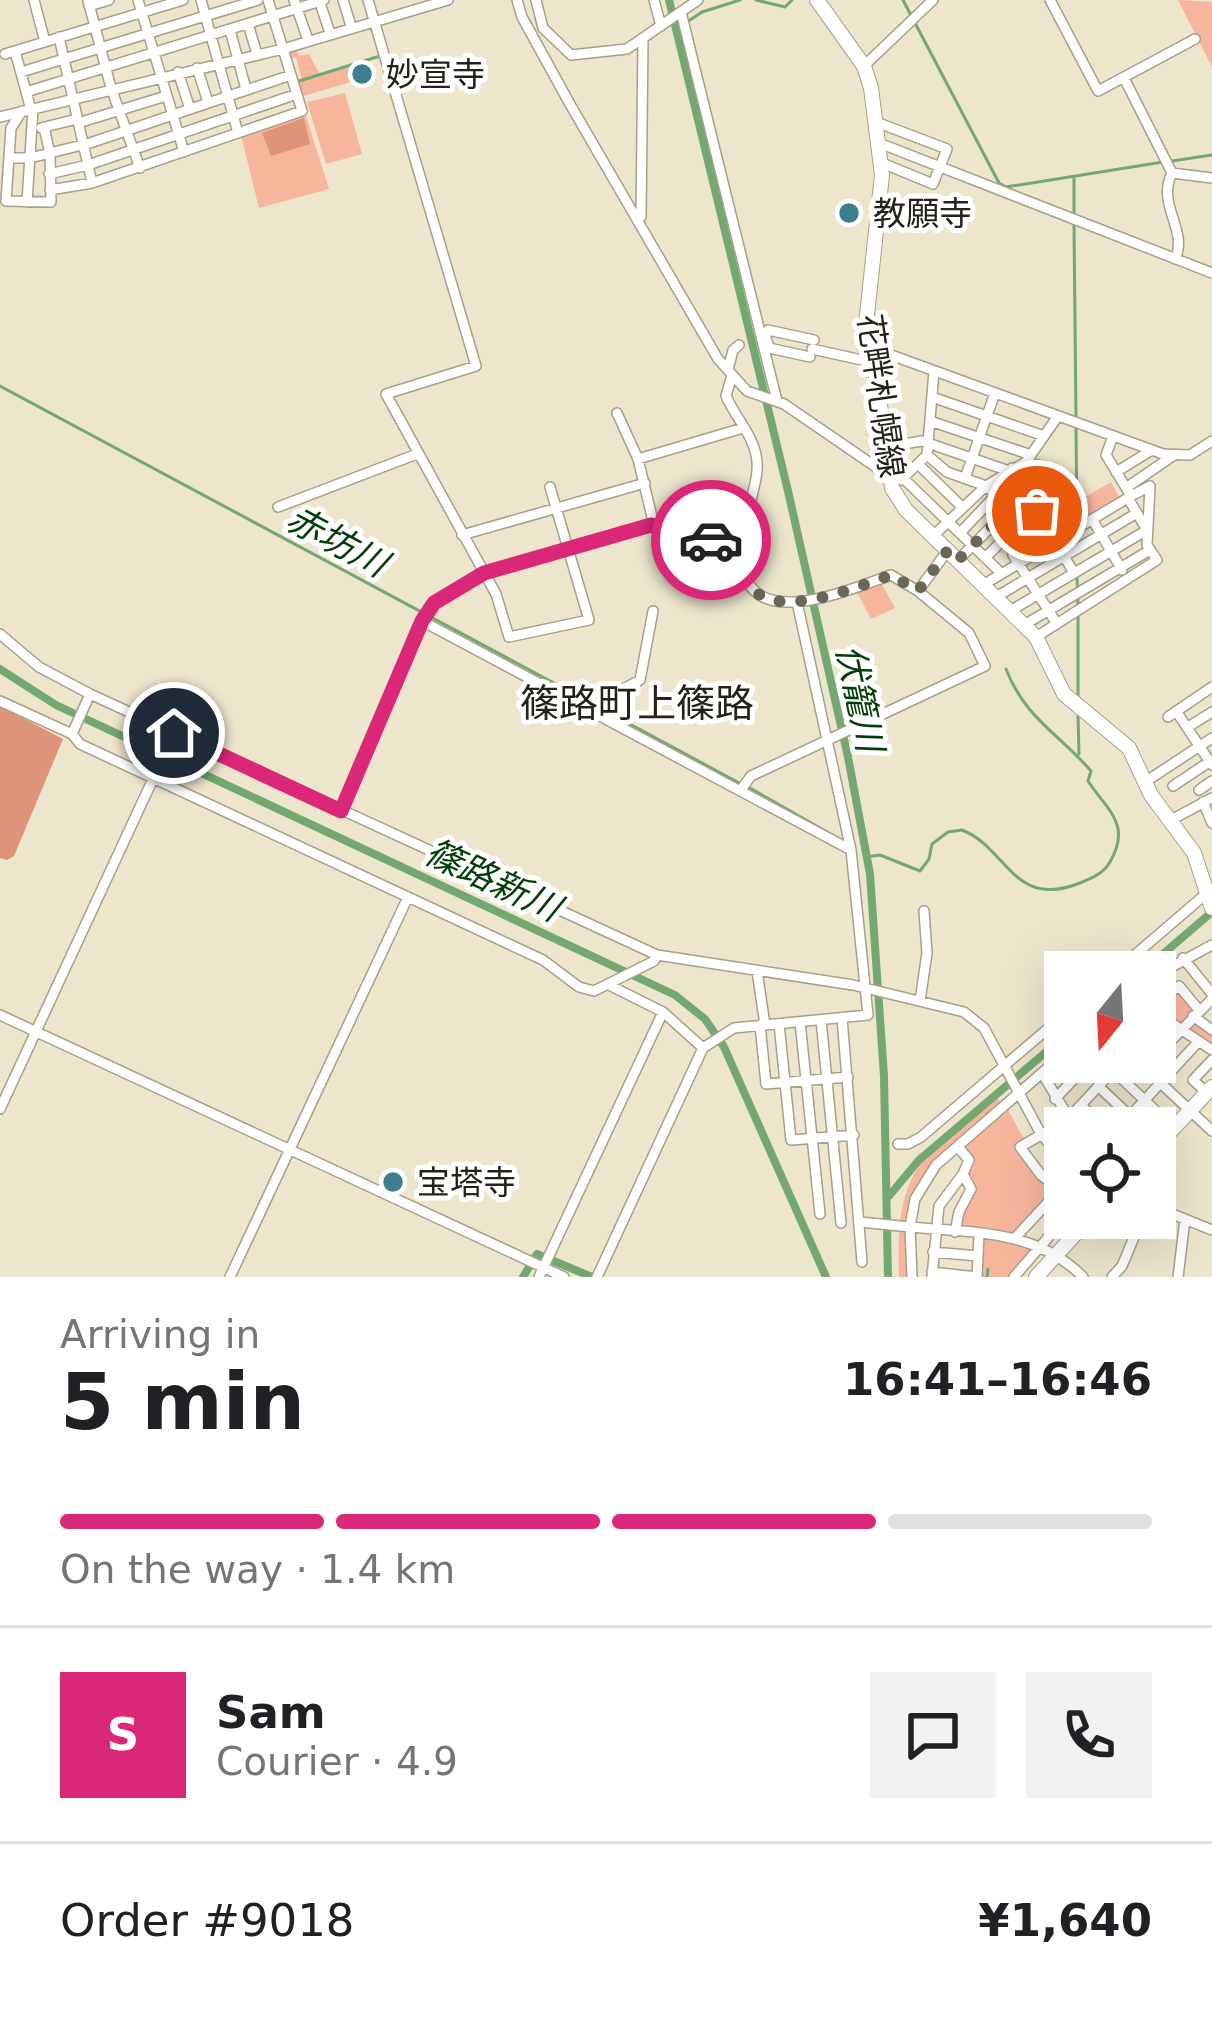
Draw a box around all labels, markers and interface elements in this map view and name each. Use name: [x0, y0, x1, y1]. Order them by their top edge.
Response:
place label: 妙宣寺: [386, 55, 485, 94]
marker: 妙宣寺: [349, 61, 375, 87]
place label: 教願寺: [873, 194, 972, 233]
marker: 教願寺: [836, 200, 862, 226]
street label: 花畔札幌線: [850, 312, 912, 480]
pin: [986, 460, 1088, 562]
icon: bag: [1004, 478, 1070, 544]
courier: [651, 480, 771, 600]
water label: 赤坊川: [280, 498, 398, 586]
icon: car: [678, 507, 744, 573]
water label: 伏籠川: [829, 641, 892, 759]
district label: 篠路町上篠路: [520, 681, 754, 726]
pin: [123, 682, 225, 784]
icon: home: [141, 700, 207, 766]
water label: 篠路新川: [419, 831, 571, 931]
north arrow: [1044, 951, 1176, 1083]
map controls: [1044, 951, 1176, 1239]
button: locate: [1044, 1107, 1176, 1239]
place label: 宝塔寺: [417, 1163, 516, 1202]
marker: 宝塔寺: [380, 1169, 406, 1195]
text: Arriving in: [60, 1312, 260, 1357]
text: 16:41–16:46: [843, 1353, 1152, 1406]
text: 5 min: [60, 1357, 305, 1447]
text: On the way · 1.4 km: [60, 1547, 455, 1592]
button: chat: [870, 1672, 996, 1798]
button: phone: [1026, 1672, 1152, 1798]
text: Sam: [216, 1686, 326, 1739]
text: S: [107, 1708, 139, 1761]
text: Courier · 4.9: [216, 1739, 458, 1784]
text: Order #9018: [60, 1894, 354, 1947]
text: ¥1,640: [978, 1894, 1152, 1947]

